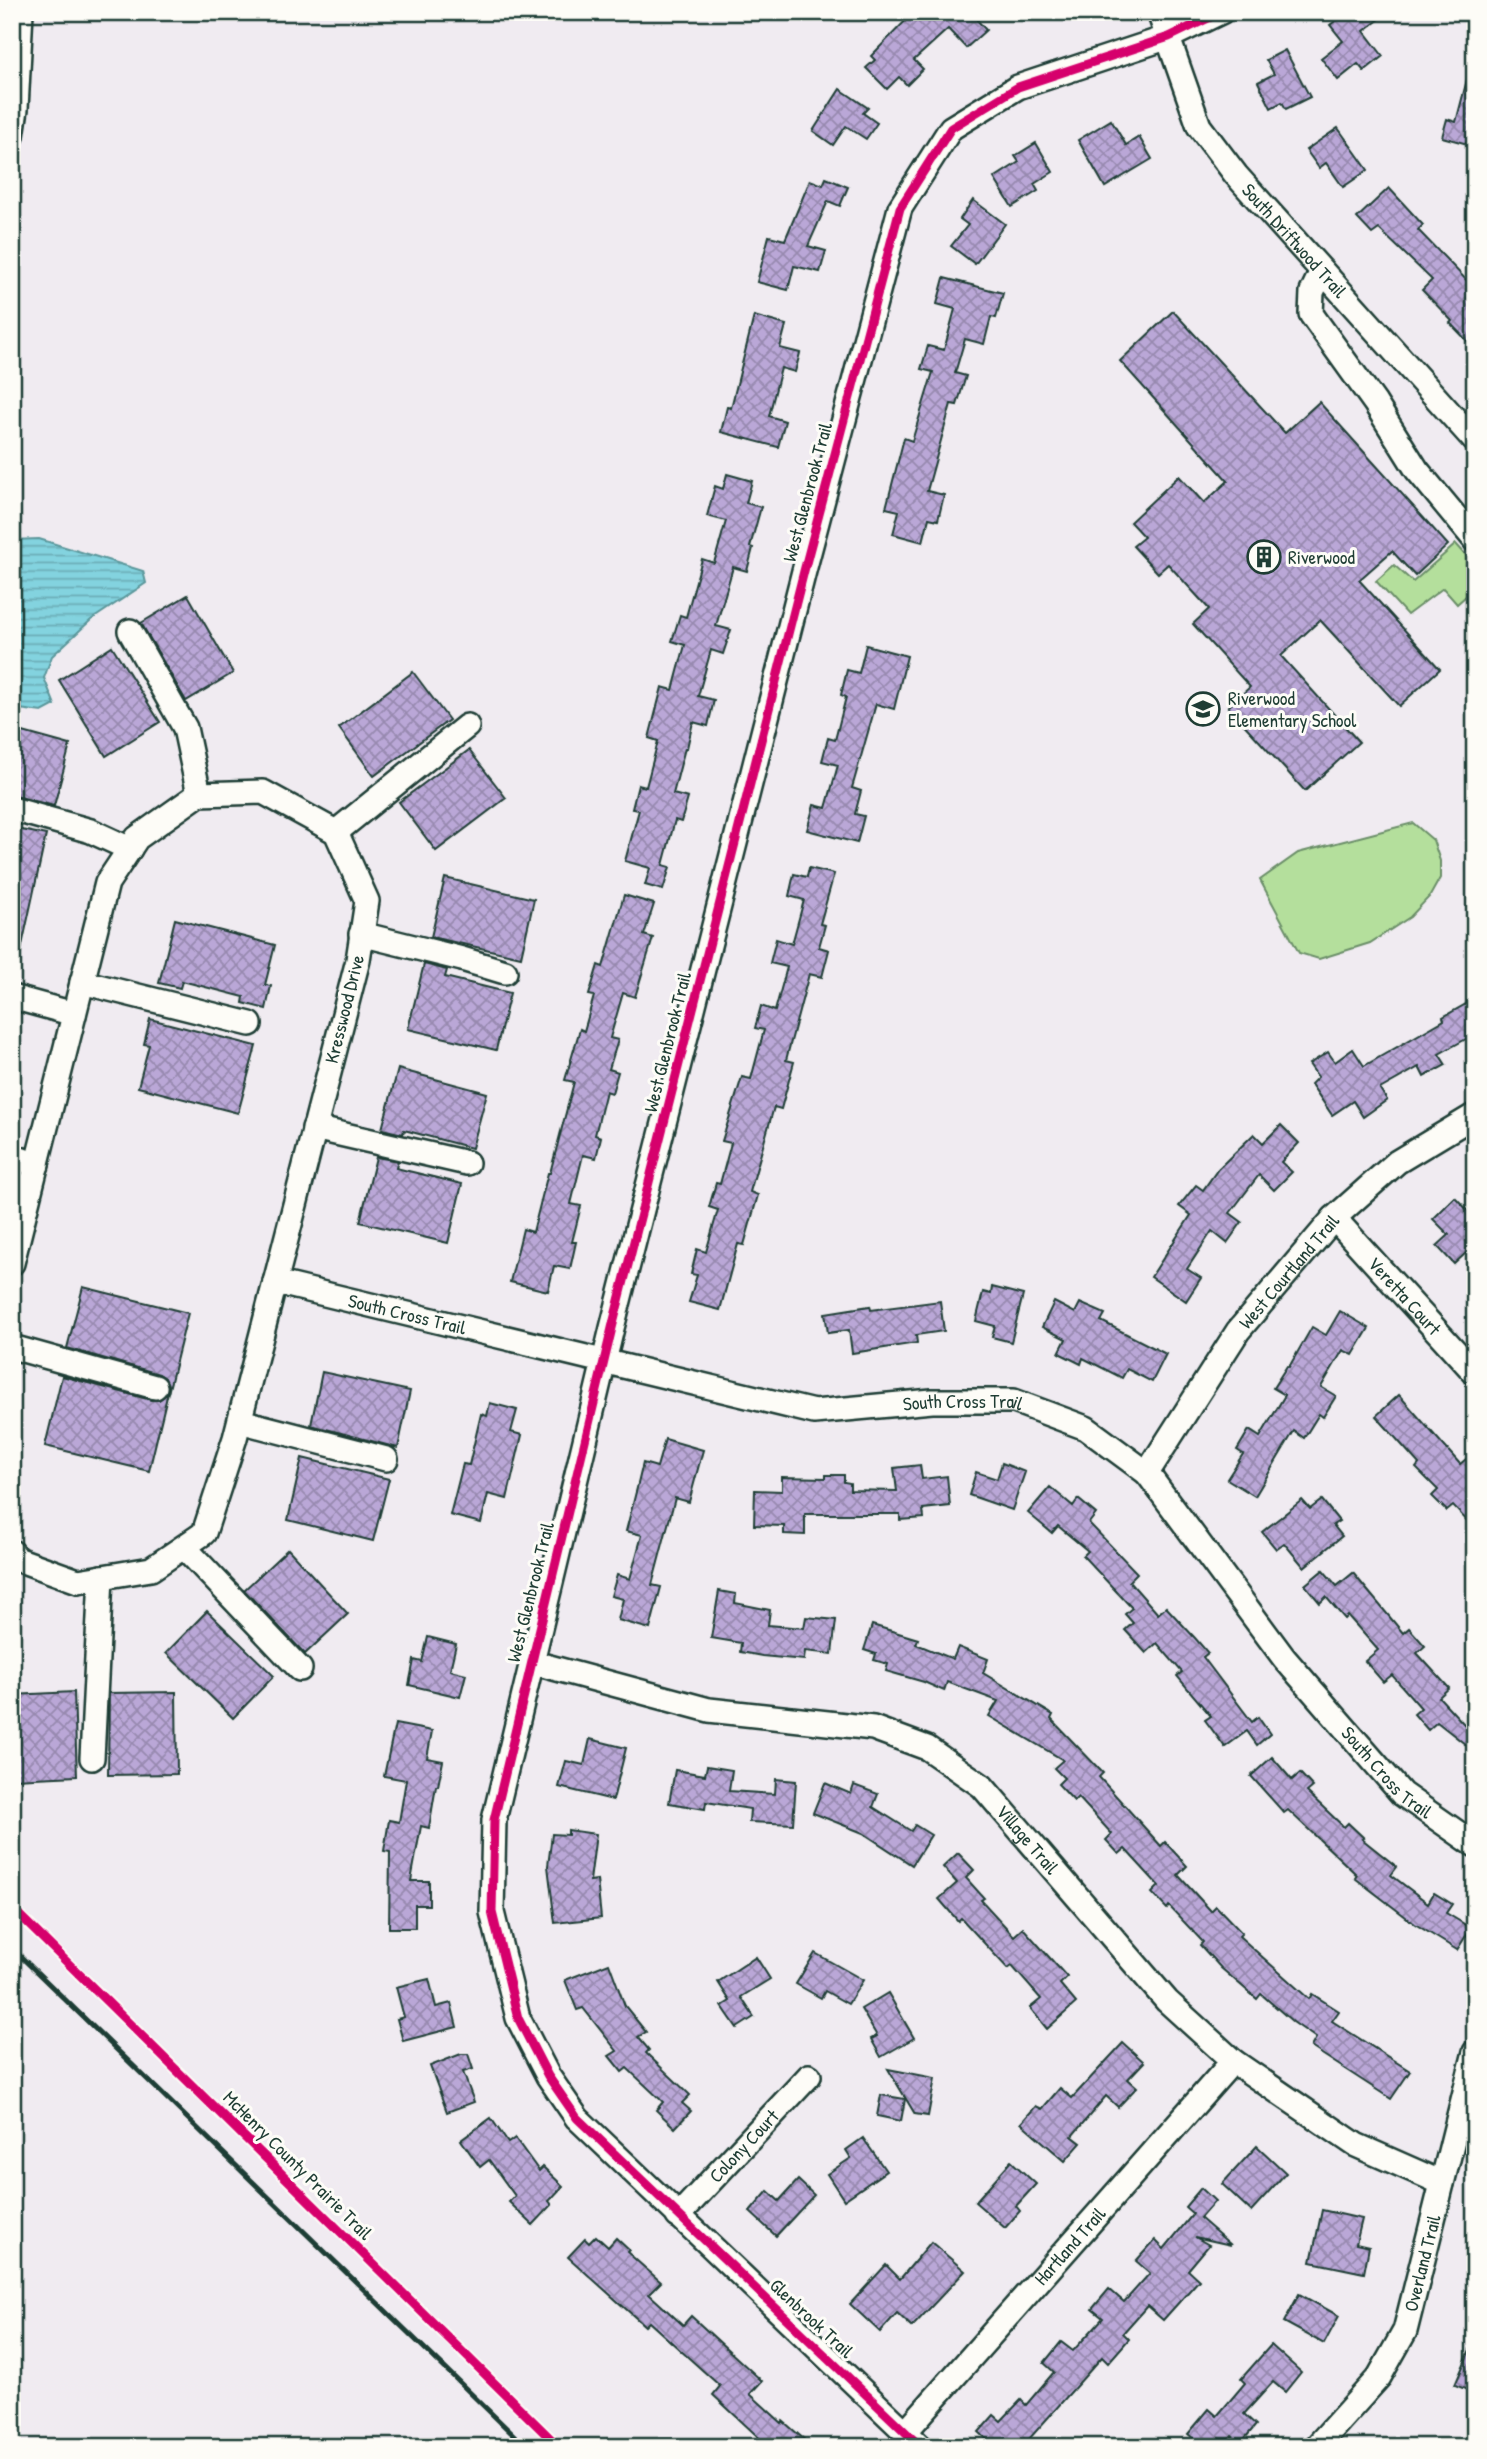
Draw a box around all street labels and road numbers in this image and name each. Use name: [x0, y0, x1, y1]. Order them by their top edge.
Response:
street label: South Driftwood Trail: [1236, 177, 1354, 304]
street label: West Glenbrook Trail: [776, 418, 838, 565]
street label: Kresswood Drive: [318, 952, 370, 1066]
street label: West Glenbrook Trail: [637, 968, 697, 1115]
street label: West Courtland Trail: [1233, 1208, 1346, 1334]
street label: Veretta Court: [1362, 1251, 1447, 1341]
street label: South Cross Trail: [346, 1287, 470, 1341]
street label: South Cross Trail: [902, 1388, 1028, 1417]
street label: West Glenbrook Trail: [500, 1518, 560, 1665]
street label: South Cross Trail: [1336, 1720, 1438, 1825]
street label: Village Trail: [991, 1799, 1066, 1880]
street label: McHenry County Prairie Trail: [218, 2085, 379, 2246]
street label: Colony Court: [703, 2103, 785, 2188]
street label: Hartland Trail: [1028, 2201, 1112, 2291]
street label: Overland Trail: [1397, 2211, 1447, 2314]
street label: Glenbrook Trail: [764, 2272, 860, 2364]

